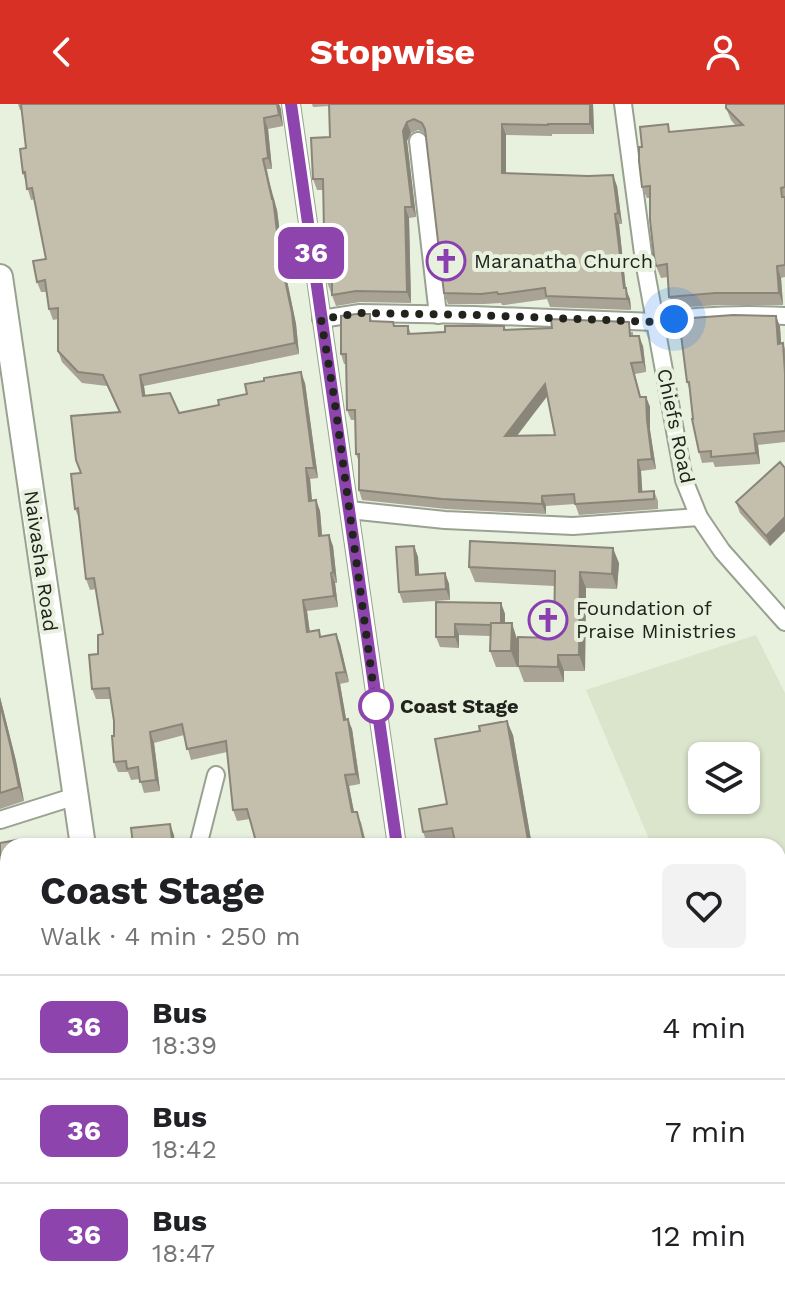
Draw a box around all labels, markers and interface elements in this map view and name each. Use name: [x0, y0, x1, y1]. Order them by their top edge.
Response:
icon: back: [40, 30, 84, 74]
icon: person: [701, 30, 745, 74]
text: Stopwise: [310, 31, 475, 73]
line badge: 36: [275, 227, 347, 279]
text: 36: [294, 236, 328, 269]
church icon: Maranatha Church: [425, 240, 467, 282]
place label: Maranatha Church: [474, 249, 653, 273]
your location: [654, 299, 694, 339]
street label: Chiefs Road: [652, 366, 700, 486]
street label: Naivasha Road: [19, 489, 63, 633]
place label: Foundation of Praise Ministries: [576, 596, 736, 643]
church icon: Foundation of Praise Ministries: [527, 599, 569, 641]
marker: Coast Stage: [359, 689, 393, 723]
place label: Coast Stage: [400, 694, 518, 718]
map controls: [688, 742, 760, 814]
button: layers: [688, 742, 760, 814]
button: heart: [662, 864, 746, 948]
text: Coast Stage: [40, 869, 265, 913]
text: Walk · 4 min · 250 m: [40, 921, 301, 951]
text: Bus: [152, 995, 207, 1030]
text: 36: [67, 1010, 101, 1043]
text: 4 min: [662, 1010, 746, 1045]
text: 18:39: [152, 1030, 217, 1060]
text: Bus: [152, 1099, 207, 1134]
text: 36: [67, 1114, 101, 1147]
text: 7 min: [665, 1114, 746, 1149]
text: 18:42: [152, 1134, 217, 1164]
text: Bus: [152, 1203, 207, 1238]
text: 36: [67, 1218, 101, 1251]
text: 12 min: [651, 1218, 746, 1253]
text: 18:47: [152, 1238, 215, 1268]

